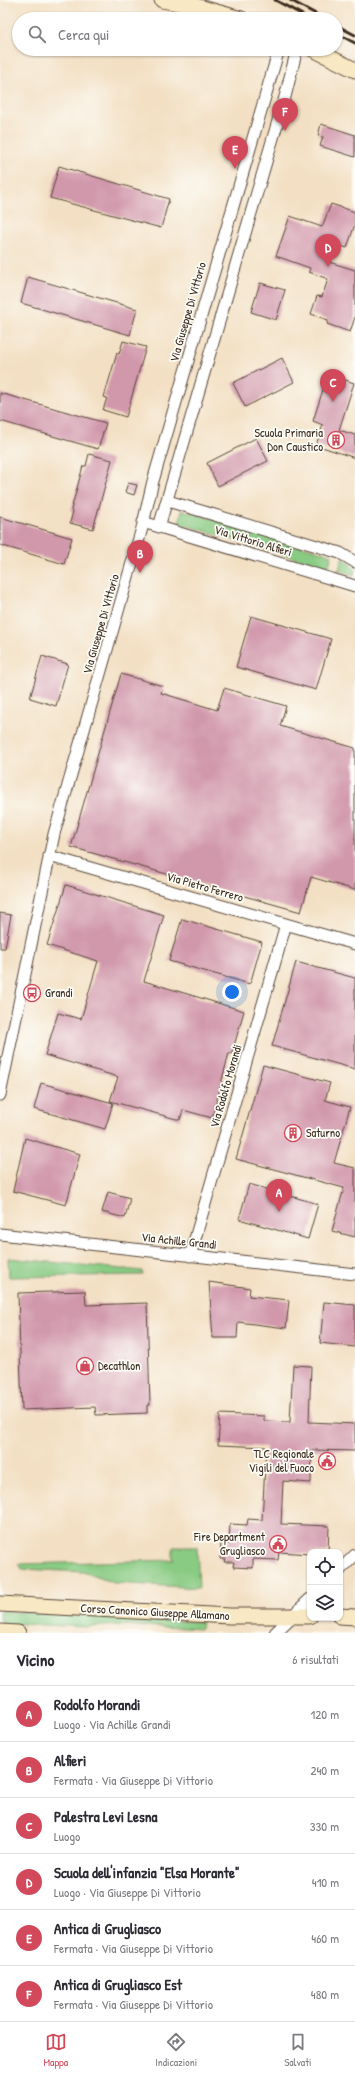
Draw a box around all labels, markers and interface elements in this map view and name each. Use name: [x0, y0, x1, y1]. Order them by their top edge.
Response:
search box: [12, 12, 343, 56]
icon: search: [26, 23, 48, 45]
text: Cerca qui: [58, 24, 109, 45]
pin: F: [272, 98, 298, 131]
pin: E: [222, 136, 248, 169]
pin: D: [315, 234, 341, 267]
street label: Via Giuseppe Di Vittorio: [165, 260, 210, 364]
pin: C: [320, 369, 346, 402]
place label: Scuola Primaria Don Caustico: [255, 424, 323, 455]
building icon: Scuola Primaria Don Caustico: [326, 430, 346, 450]
street label: Via Vittorio Alfieri: [212, 521, 294, 560]
pin: B: [127, 540, 153, 573]
street label: Via Giuseppe Di Vittorio: [78, 572, 123, 676]
street label: Via Pietro Ferrero: [165, 867, 246, 906]
your location: [222, 982, 242, 1002]
bus stop icon: Grandi: [22, 983, 42, 1003]
place label: Grandi: [45, 984, 73, 1001]
street label: Via Rodolfo Morandi: [206, 1042, 246, 1129]
building icon: Saturno: [283, 1123, 303, 1143]
place label: Saturno: [306, 1124, 340, 1141]
pin: A: [266, 1179, 292, 1212]
street label: Via Achille Grandi: [141, 1228, 218, 1253]
shop icon: Decathlon: [75, 1356, 95, 1376]
place label: Decathlon: [98, 1357, 140, 1374]
place label: TLC Regionale Vigili del Fuoco: [249, 1445, 314, 1476]
public building icon: TLC Regionale Vigili del Fuoco: [317, 1451, 337, 1471]
place label: Fire Department Grugliasco: [193, 1528, 266, 1559]
public building icon: Fire Department Grugliasco: [268, 1534, 288, 1554]
map controls: [307, 1549, 343, 1621]
button: locate: [307, 1549, 343, 1585]
button: layers: [307, 1585, 343, 1621]
street label: Corso Canonico Giuseppe Allamano: [80, 1599, 230, 1624]
text: Vicino: [16, 1648, 54, 1671]
text: 6 risultati: [292, 1650, 339, 1668]
text: Rodolfo Morandi: [54, 1694, 140, 1715]
text: A: [26, 1705, 32, 1723]
text: 120 m: [311, 1705, 339, 1723]
text: Luogo · Via Achille Grandi: [54, 1715, 171, 1733]
text: Alfieri: [54, 1750, 86, 1771]
text: B: [26, 1761, 32, 1779]
text: 240 m: [310, 1761, 339, 1779]
text: Fermata · Via Giuseppe Di Vittorio: [54, 1771, 213, 1789]
text: Palestra Levi Lesna: [54, 1806, 157, 1827]
text: C: [25, 1817, 33, 1835]
text: 330 m: [310, 1817, 339, 1835]
text: Luogo: [54, 1827, 80, 1845]
text: Scuola dell'infanzia "Elsa Morante": [54, 1862, 239, 1883]
text: D: [26, 1873, 32, 1891]
text: 410 m: [312, 1873, 339, 1891]
text: Luogo · Via Giuseppe Di Vittorio: [54, 1883, 201, 1901]
text: Antica di Grugliasco: [54, 1918, 161, 1939]
text: E: [26, 1929, 32, 1947]
text: 460 m: [311, 1929, 339, 1947]
text: Fermata · Via Giuseppe Di Vittorio: [54, 1939, 213, 1957]
text: Antica di Grugliasco Est: [54, 1974, 182, 1995]
text: F: [27, 1985, 31, 2003]
text: 480 m: [311, 1985, 339, 2003]
text: Fermata · Via Giuseppe Di Vittorio: [54, 1995, 213, 2013]
tab: Mappa: [44, 2031, 68, 2069]
tab: Indicazioni: [155, 2031, 197, 2069]
tab: Salvati: [284, 2031, 311, 2069]

